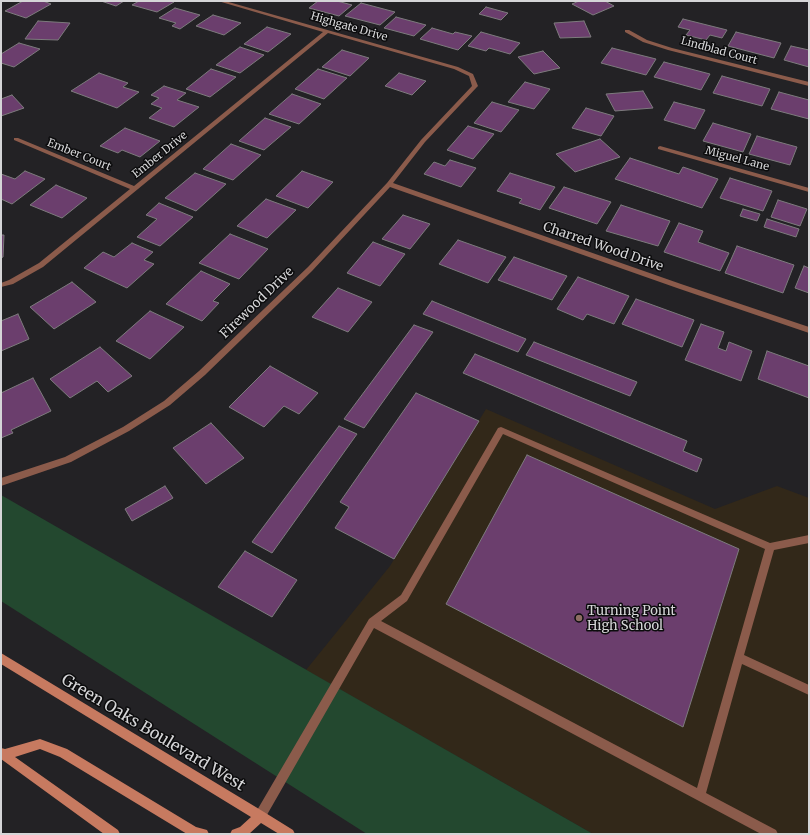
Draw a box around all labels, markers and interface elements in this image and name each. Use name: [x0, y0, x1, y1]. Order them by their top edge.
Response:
street label: Highgate Drive: [309, 10, 389, 44]
street label: Lindblad Court: [679, 34, 759, 68]
street label: Ember Drive: [130, 129, 190, 181]
street label: Ember Court: [45, 136, 113, 174]
street label: Miguel Lane: [704, 144, 770, 174]
street label: Charred Wood Drive: [541, 219, 665, 275]
street label: Firewood Drive: [217, 264, 297, 342]
place label: Turning Point High School: [587, 603, 676, 634]
marker: Turning Point High School: [574, 613, 584, 623]
street label: Green Oaks Boulevard West: [58, 670, 248, 796]

